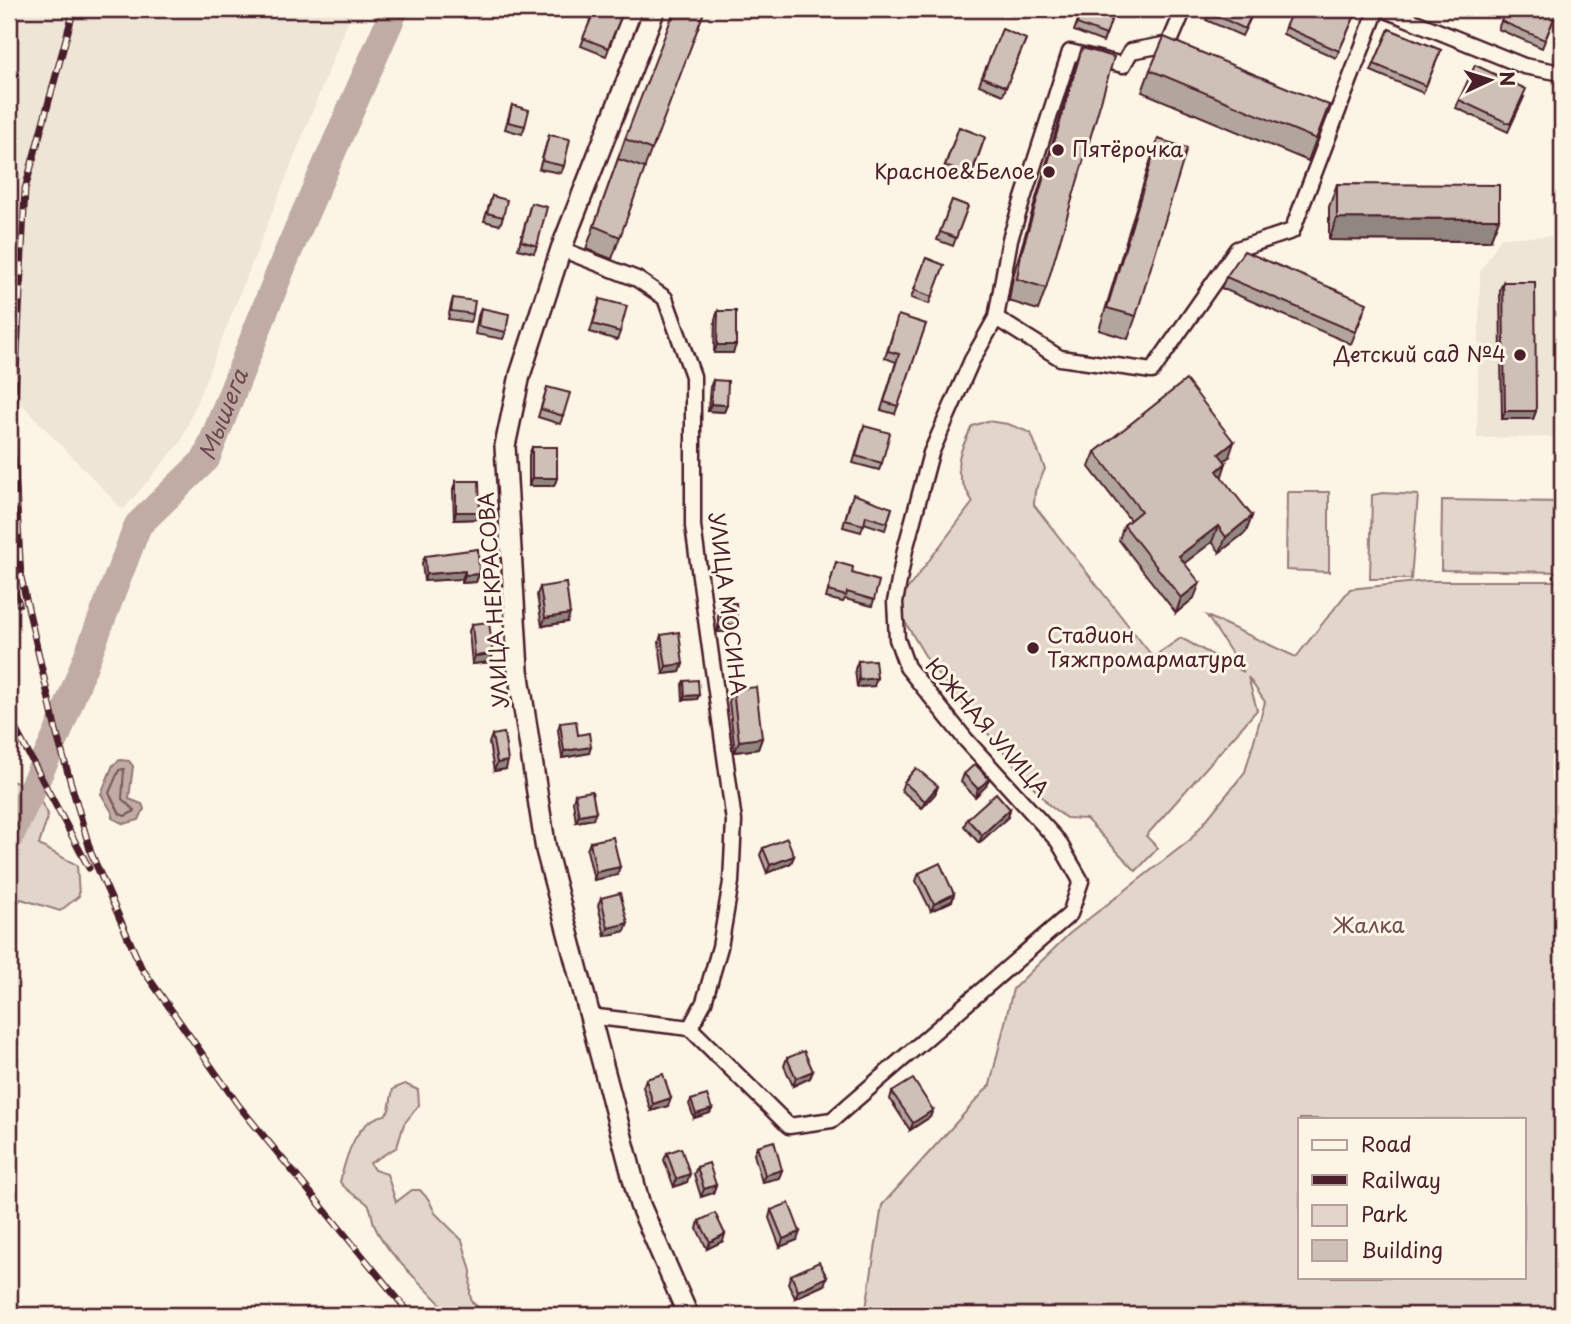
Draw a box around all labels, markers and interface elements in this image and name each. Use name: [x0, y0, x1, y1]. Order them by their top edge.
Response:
north arrow: [1456, 46, 1526, 116]
text: N: [1493, 70, 1522, 87]
place label: Пятёрочка: [1072, 132, 1184, 164]
marker: Пятёрочка: [1050, 142, 1066, 158]
place label: Красное&Белое: [874, 154, 1035, 186]
marker: Красное&Белое: [1041, 164, 1057, 180]
place label: Детский сад №4: [1333, 337, 1506, 369]
marker: Детский сад №4: [1512, 347, 1528, 363]
water label: Мышега: [188, 363, 256, 465]
street label: УЛИЦА НЕКРАСОВА: [468, 491, 516, 709]
street label: УЛИЦА МОСИНА: [702, 511, 756, 697]
place label: Стадион Тяжпромарматура: [1047, 618, 1246, 674]
marker: Стадион Тяжпромарматура: [1025, 640, 1041, 656]
street label: ЮЖНАЯ УЛИЦА: [919, 650, 1058, 803]
park label: Жалка: [1332, 908, 1405, 940]
legend: [1298, 1118, 1526, 1278]
text: Road: [1361, 1127, 1412, 1159]
text: Railway: [1361, 1163, 1441, 1195]
text: Park: [1361, 1197, 1408, 1229]
text: Building: [1361, 1233, 1443, 1265]

